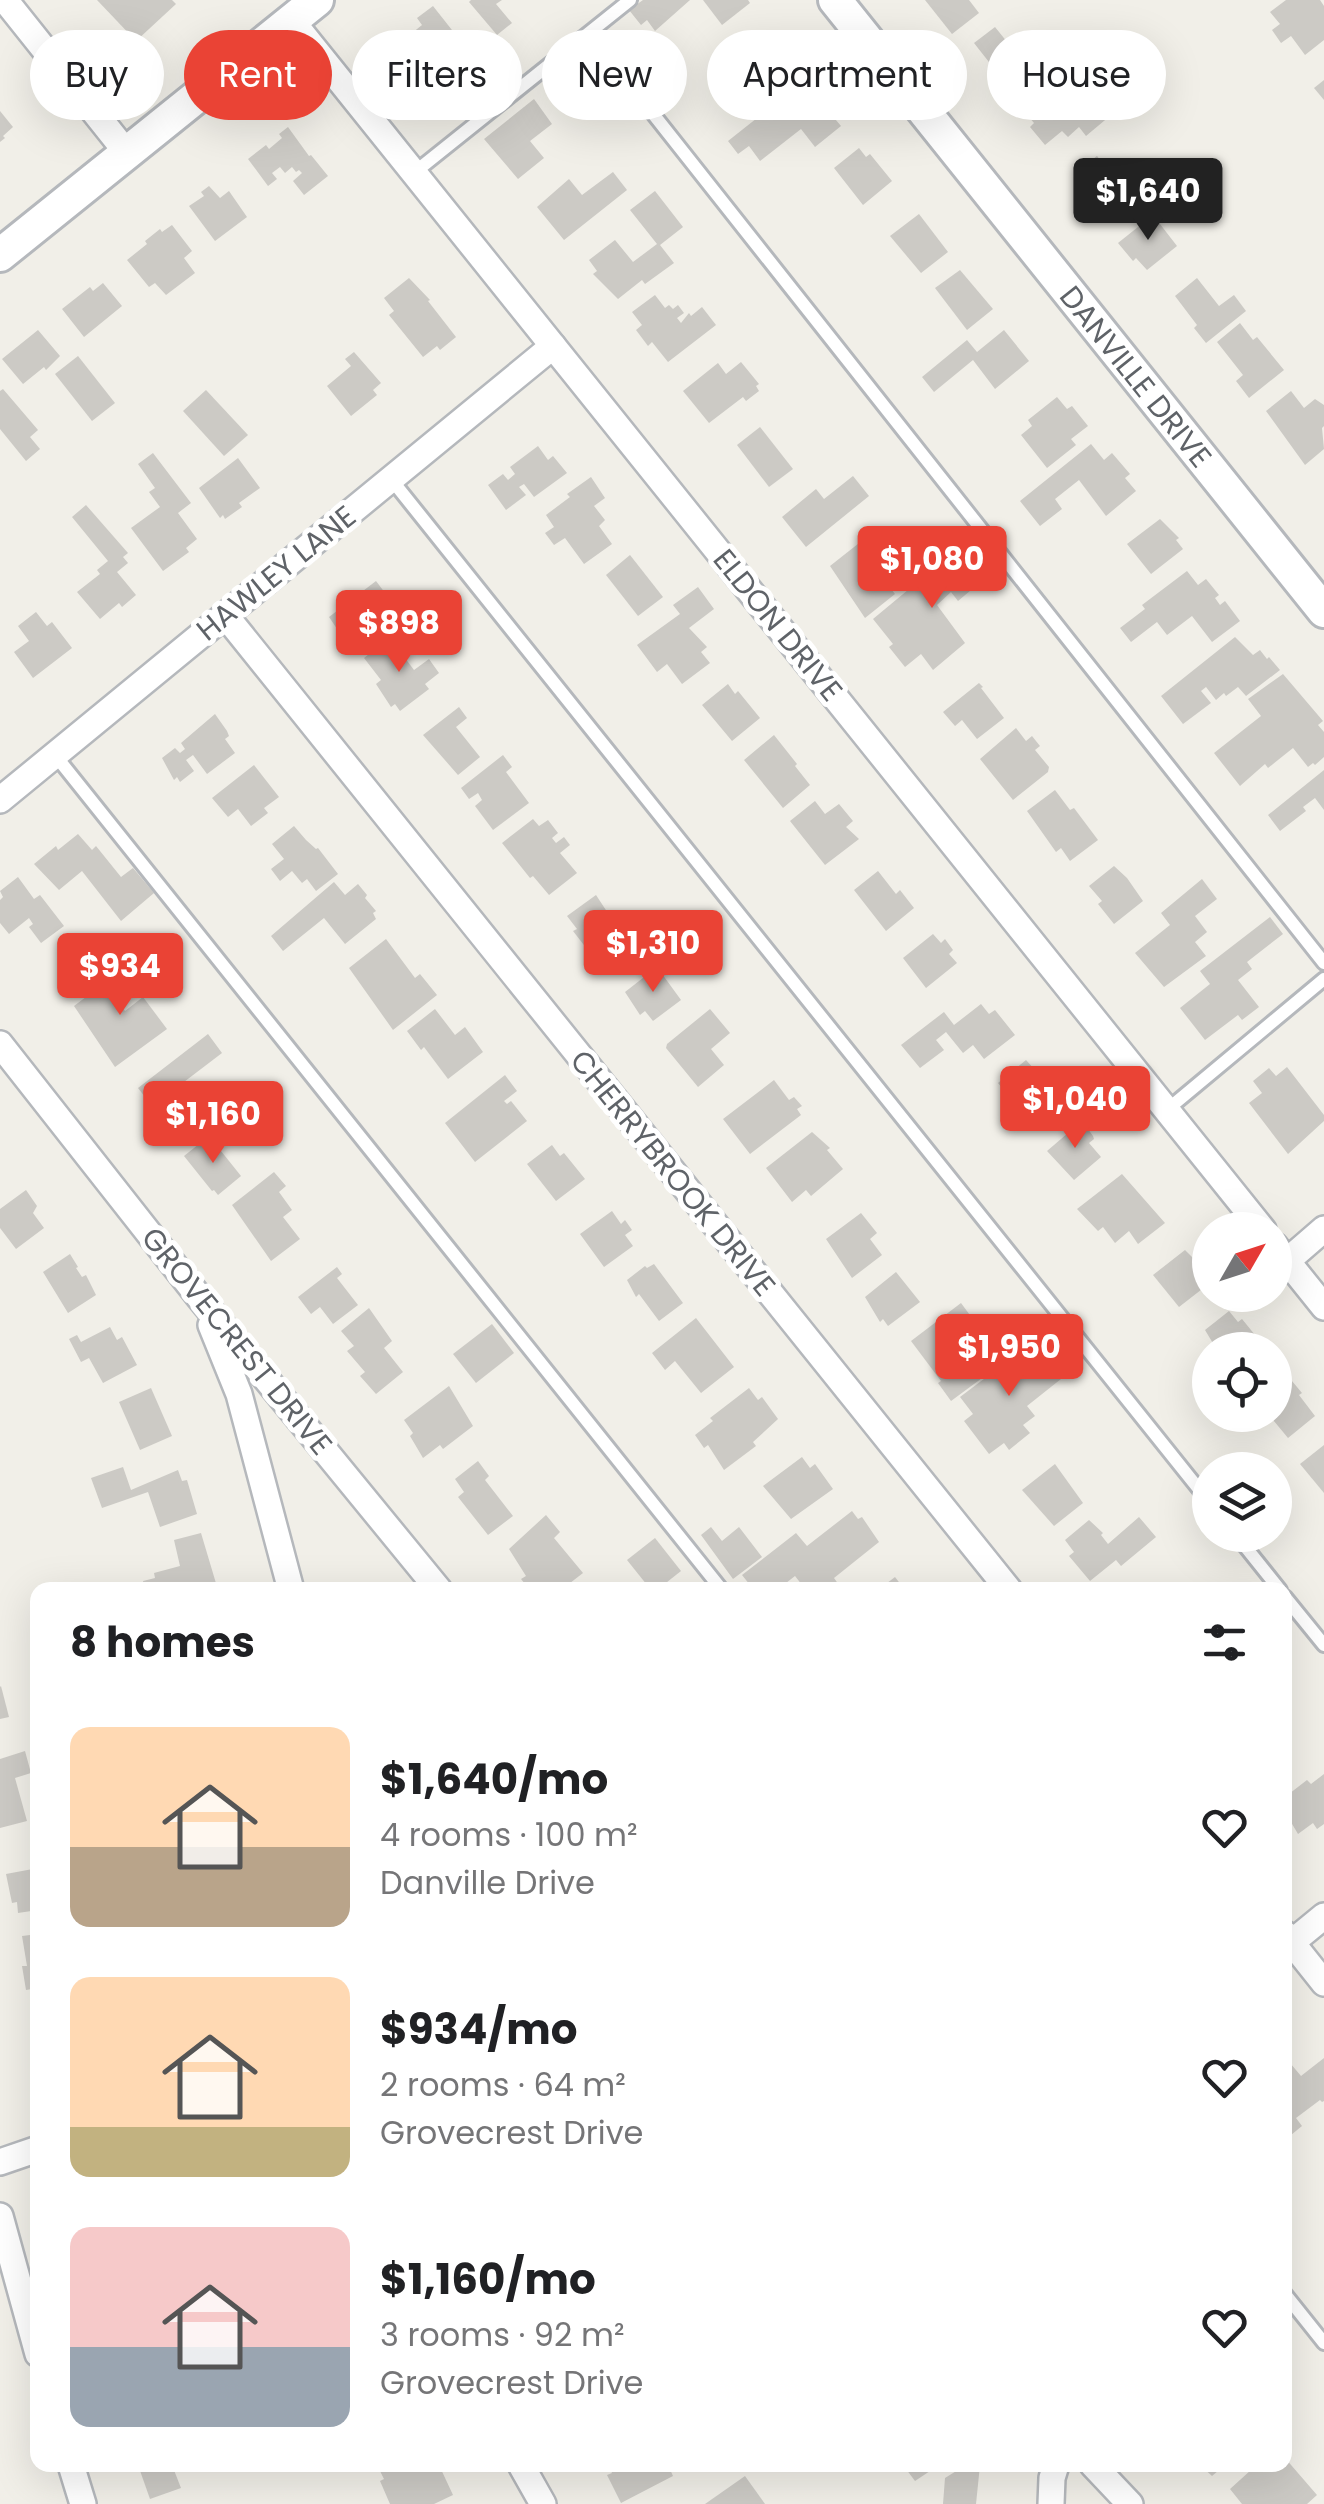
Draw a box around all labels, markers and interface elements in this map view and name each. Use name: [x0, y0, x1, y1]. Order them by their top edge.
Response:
chip: Buy: [30, 30, 164, 120]
chip: Rent: [184, 30, 332, 120]
chip: Filters: [352, 30, 522, 120]
chip: New: [542, 30, 687, 120]
chip: Apartment: [707, 30, 967, 120]
chip: House: [987, 30, 1166, 120]
pin: $1,640: [1067, 158, 1229, 243]
text: $1,640: [1095, 168, 1201, 213]
street label: DANVILLE DRIVE: [1050, 276, 1222, 476]
street label: HAWLEY LANE: [187, 495, 365, 651]
pin: $1,080: [851, 526, 1013, 611]
text: $1,080: [880, 536, 984, 581]
street label: ELDON DRIVE: [703, 540, 853, 710]
pin: $898: [340, 590, 458, 675]
text: $898: [358, 600, 440, 645]
pin: $1,310: [572, 910, 734, 995]
text: $1,310: [606, 920, 700, 965]
pin: $934: [61, 933, 179, 1018]
text: $934: [79, 943, 161, 988]
street label: CHERRYBROOK DRIVE: [560, 1041, 786, 1305]
pin: $1,040: [994, 1066, 1156, 1151]
text: $1,040: [1022, 1076, 1128, 1121]
pin: $1,160: [132, 1081, 294, 1166]
text: $1,160: [165, 1091, 261, 1136]
north arrow: [1192, 1212, 1292, 1312]
map controls: [1192, 1212, 1292, 1552]
street label: GROVECREST DRIVE: [132, 1218, 342, 1464]
pin: $1,950: [928, 1314, 1090, 1399]
text: $1,950: [957, 1324, 1061, 1369]
button: locate: [1192, 1332, 1292, 1432]
button: layers: [1192, 1452, 1292, 1552]
text: 8 homes: [70, 1613, 255, 1672]
icon: filters: [1197, 1615, 1252, 1670]
text: $1,640/mo: [380, 1750, 608, 1809]
icon: home: [150, 1767, 270, 1887]
icon: heart: [1197, 1800, 1252, 1855]
text: 4 rooms · 100 m²: [380, 1812, 638, 1857]
text: Danville Drive: [380, 1860, 595, 1905]
text: $934/mo: [380, 2000, 578, 2059]
icon: home: [150, 2017, 270, 2137]
icon: heart: [1197, 2050, 1252, 2105]
text: 2 rooms · 64 m²: [380, 2062, 626, 2107]
text: Grovecrest Drive: [380, 2110, 643, 2155]
text: $1,160/mo: [380, 2250, 596, 2309]
icon: home: [150, 2267, 270, 2387]
icon: heart: [1197, 2300, 1252, 2355]
text: 3 rooms · 92 m²: [380, 2312, 624, 2357]
text: Grovecrest Drive: [380, 2360, 643, 2405]

